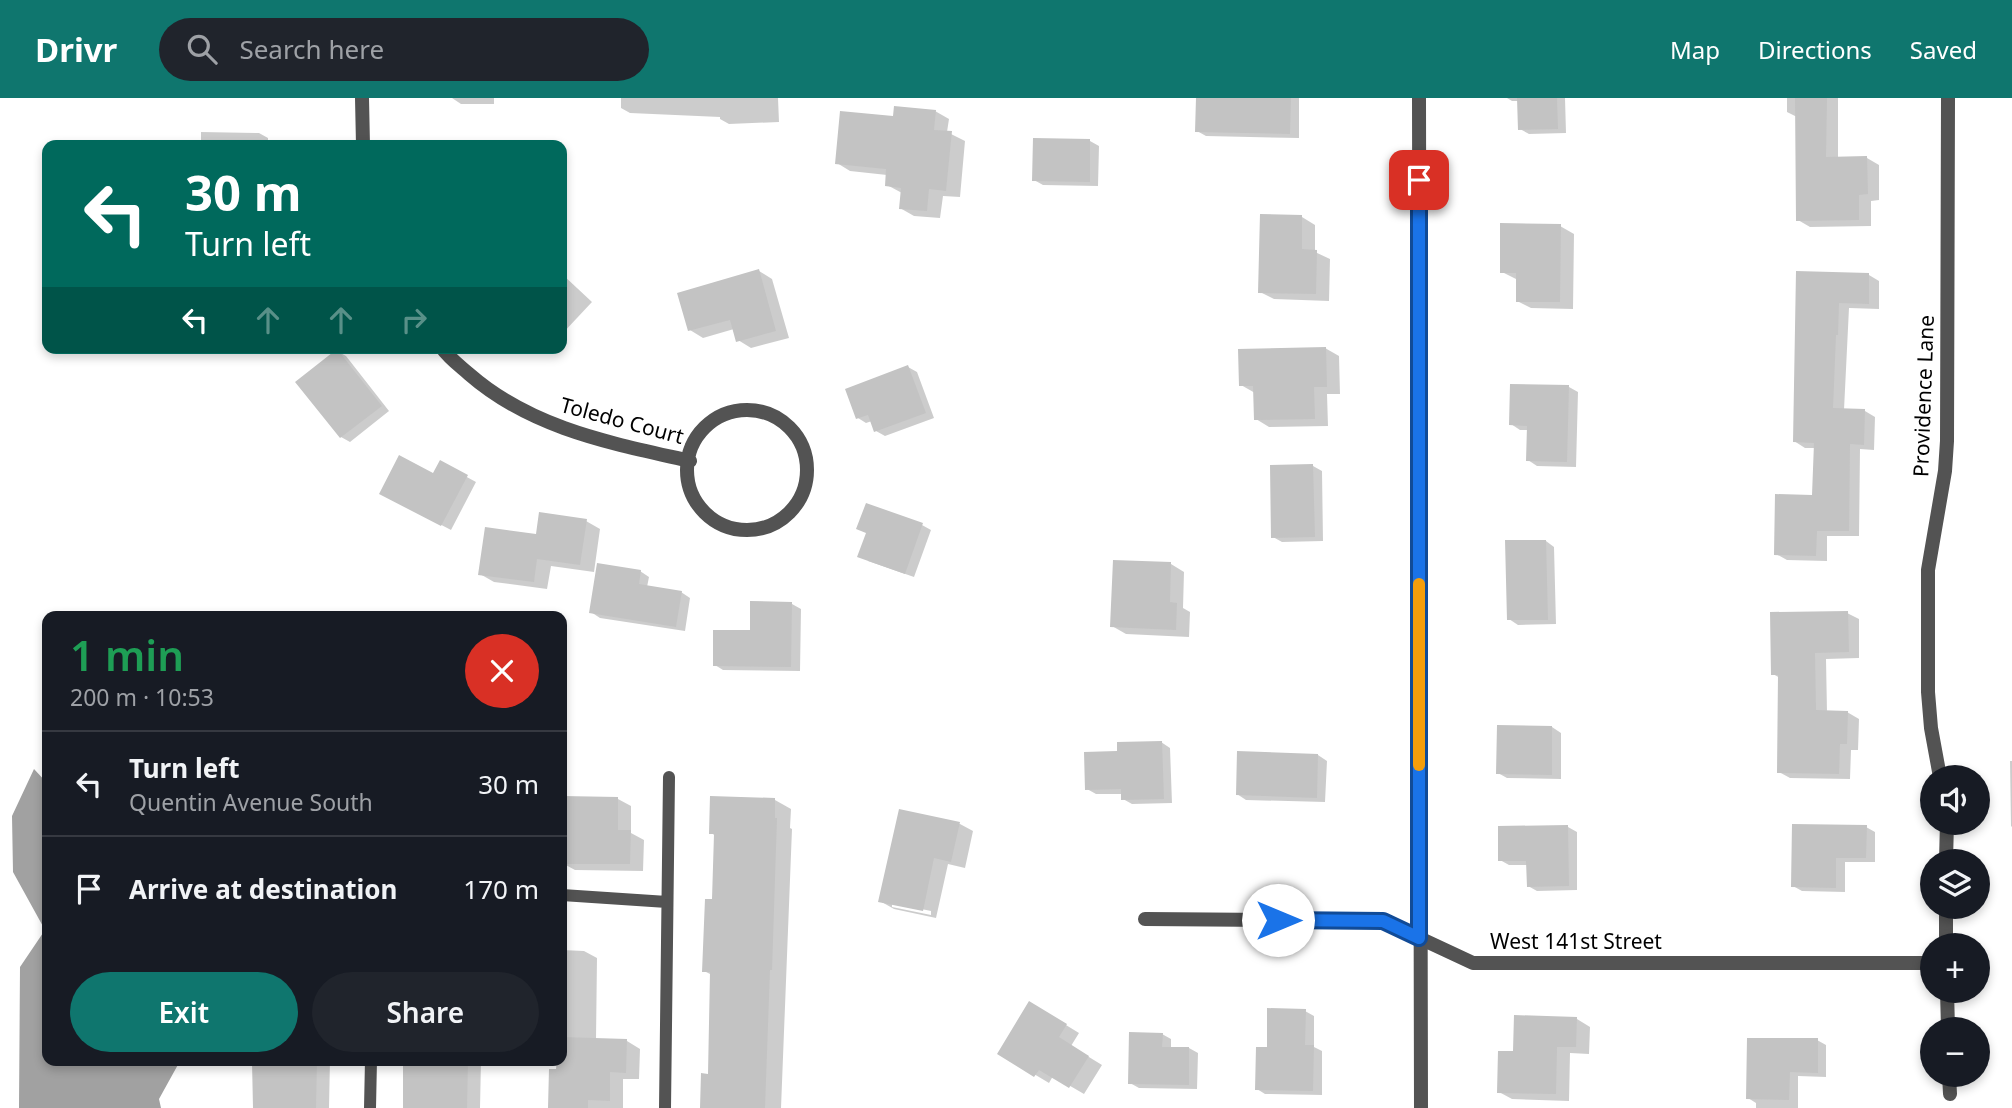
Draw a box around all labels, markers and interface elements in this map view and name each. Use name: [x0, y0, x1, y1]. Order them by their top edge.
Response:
search box: [159, 18, 649, 81]
text: Drivr: [35, 27, 117, 72]
icon: search: [183, 30, 221, 68]
text: Search here: [239, 31, 384, 67]
text: Map: [1670, 33, 1720, 66]
text: Directions: [1758, 33, 1872, 66]
text: Saved: [1910, 33, 1977, 66]
pin: [1389, 150, 1449, 210]
text: 30 m: [185, 159, 302, 225]
icon: arrive: [1400, 161, 1438, 199]
icon: left: [70, 168, 161, 259]
text: Turn left: [185, 222, 311, 265]
icon: left: [176, 301, 214, 339]
icon: ahead: [249, 301, 287, 339]
icon: ahead: [322, 301, 360, 339]
icon: right: [395, 301, 433, 339]
street label: Providence Lane: [1906, 314, 1940, 477]
street label: Toledo Court: [558, 390, 687, 450]
text: 1 min: [70, 626, 184, 683]
button: close: [465, 634, 539, 708]
text: 200 m · 10:53: [70, 681, 214, 713]
text: Turn left: [129, 750, 240, 786]
icon: left: [70, 765, 108, 803]
map controls: [1920, 765, 1990, 1087]
button: sound: [1920, 765, 1990, 835]
text: 30 m: [478, 766, 539, 802]
text: Quentin Avenue South: [129, 786, 373, 818]
button: layers: [1920, 849, 1990, 919]
icon: arrive: [70, 870, 108, 908]
text: Arrive at destination: [129, 871, 398, 907]
text: 170 m: [463, 871, 539, 907]
position arrow: [1241, 883, 1315, 957]
street label: West 141st Street: [1490, 927, 1662, 955]
button: +: [1920, 933, 1990, 1003]
button: Exit: [70, 972, 298, 1052]
button: Share: [312, 972, 539, 1052]
button: −: [1920, 1017, 1990, 1087]

